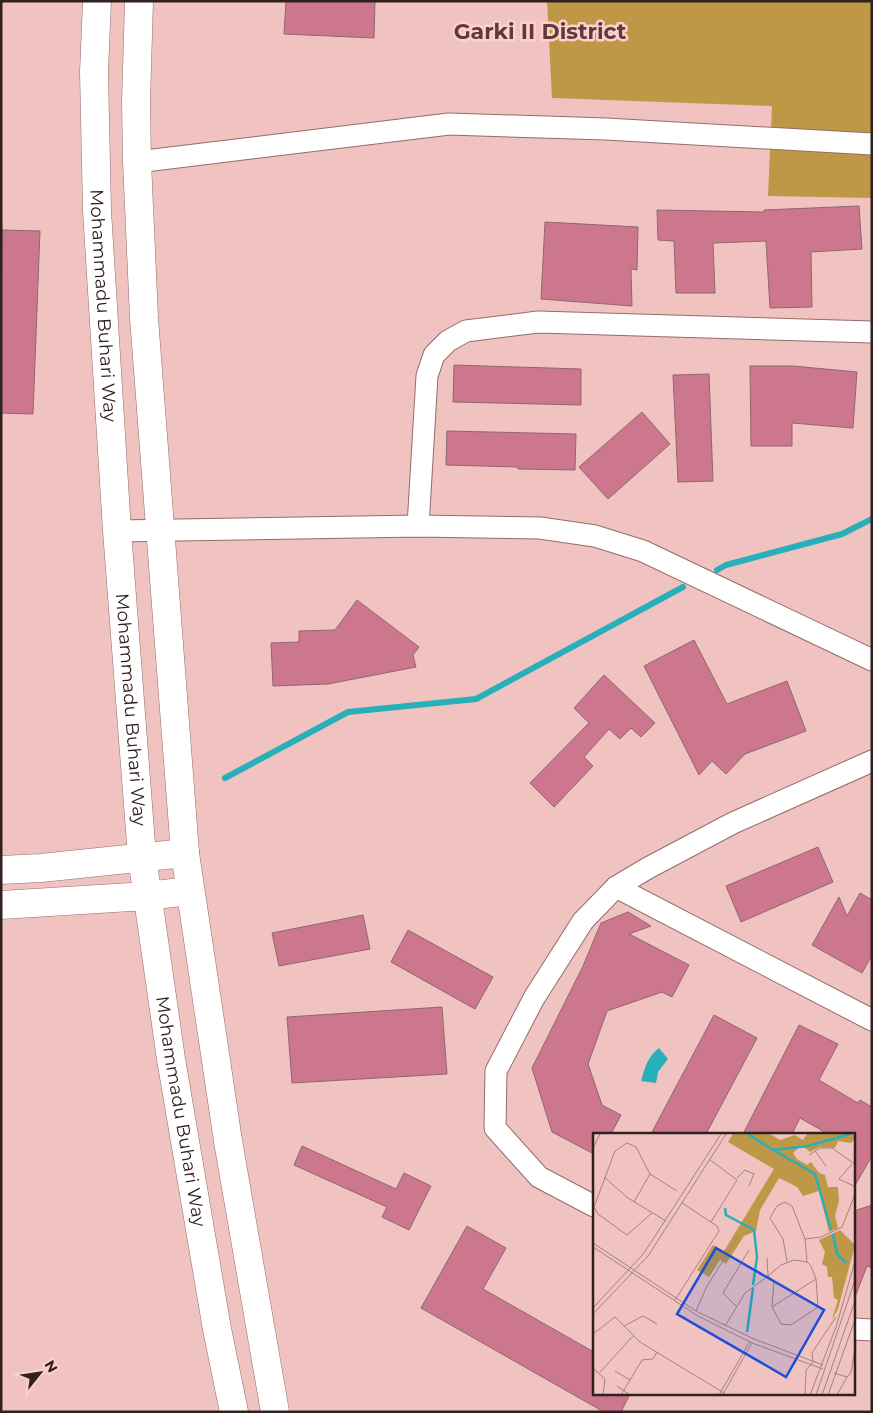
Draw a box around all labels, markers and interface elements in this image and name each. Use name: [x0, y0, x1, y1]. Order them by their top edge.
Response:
district label: Garki II District: [454, 18, 627, 45]
street label: Mohammadu Buhari Way: [86, 189, 121, 423]
street label: Mohammadu Buhari Way: [111, 593, 151, 827]
street label: Mohammadu Buhari Way: [151, 995, 210, 1229]
inset map: [593, 1133, 856, 1396]
north arrow: [15, 1348, 65, 1398]
text: N: [41, 1357, 62, 1376]

